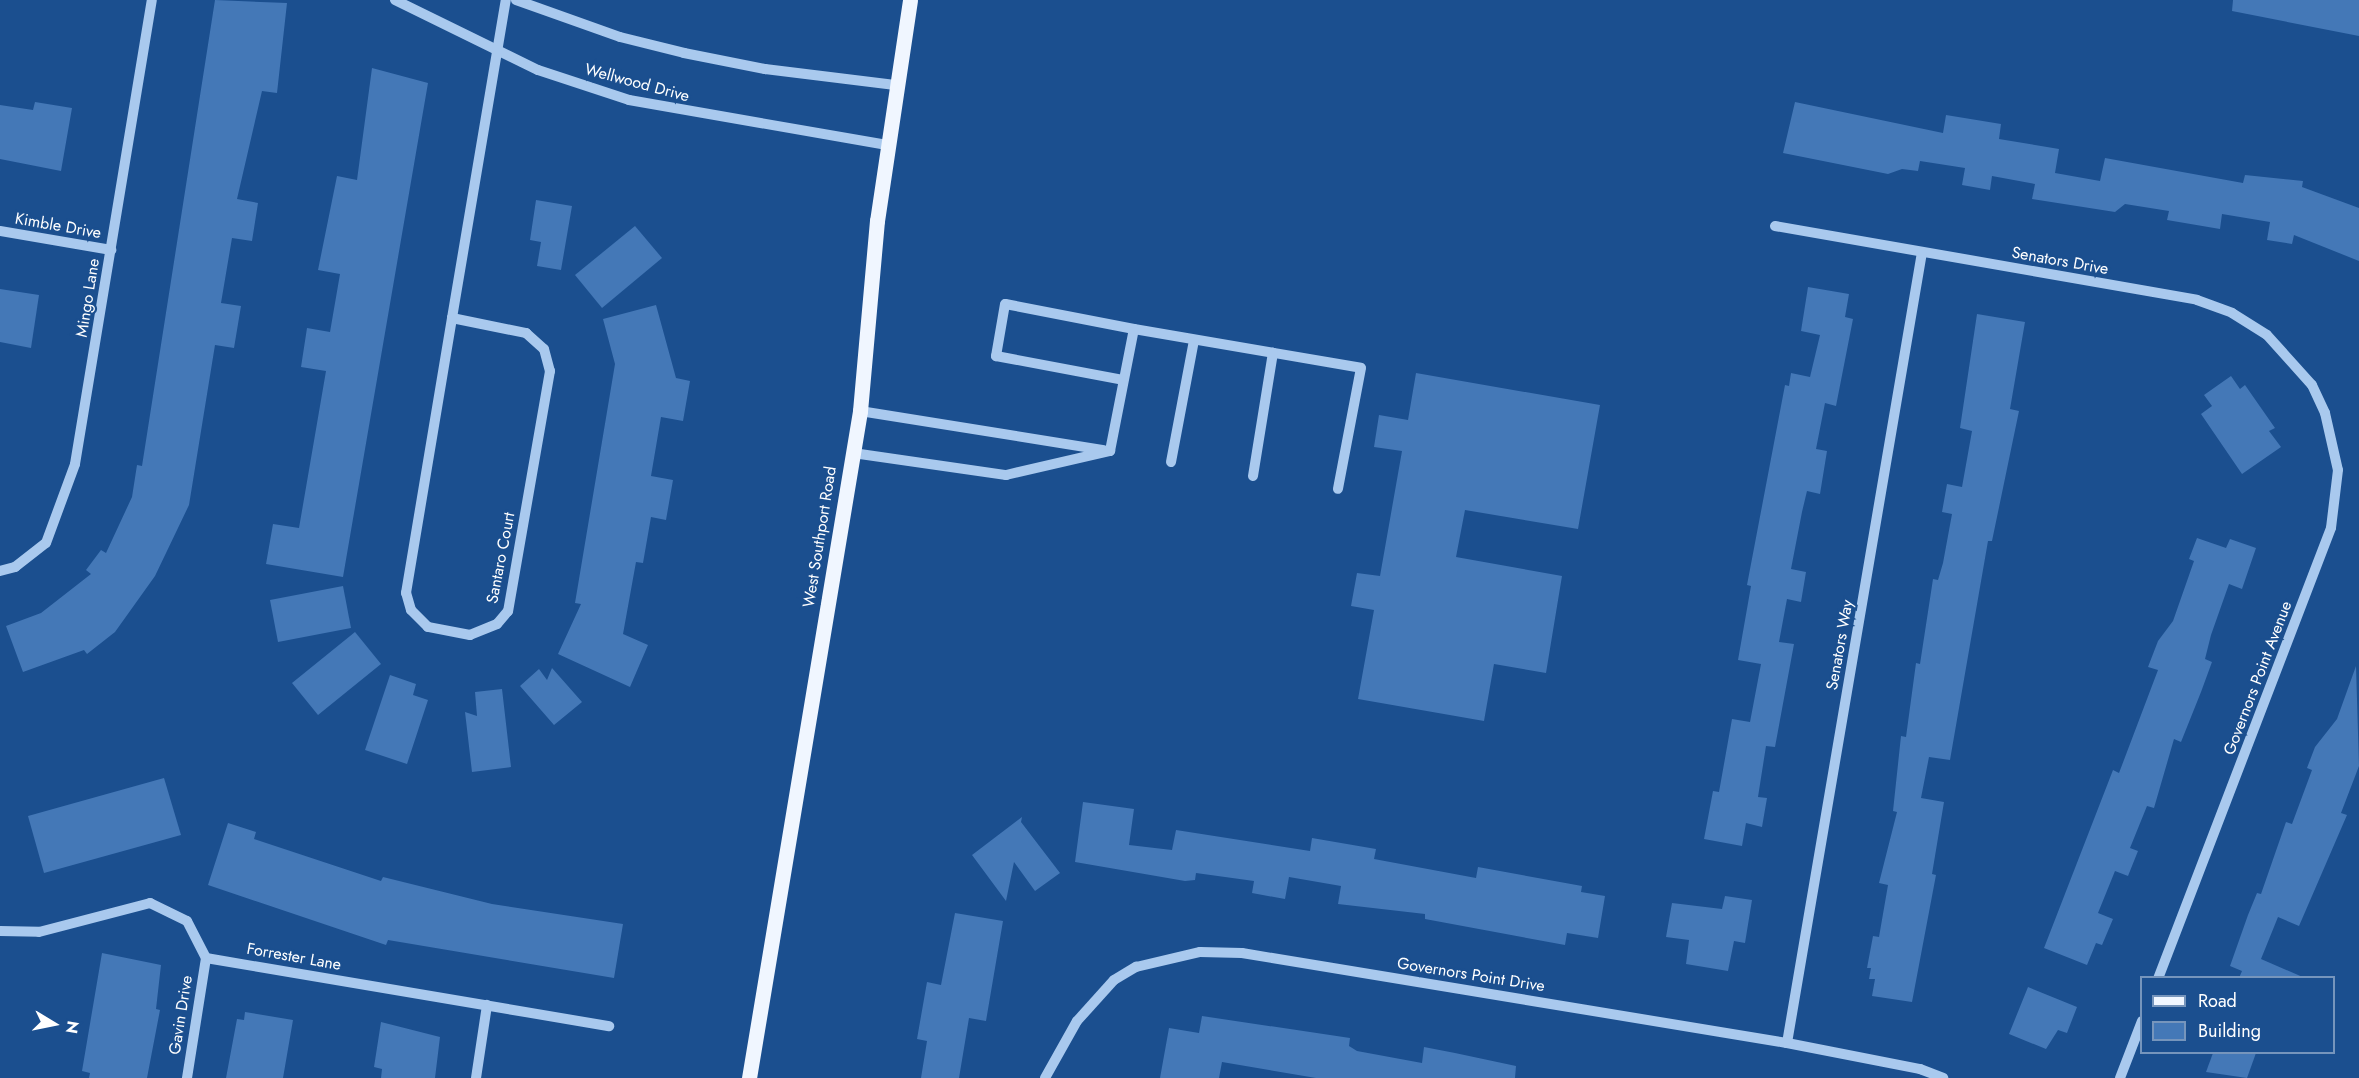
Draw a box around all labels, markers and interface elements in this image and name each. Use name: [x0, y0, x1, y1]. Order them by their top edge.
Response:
street label: Wellwood Drive: [582, 60, 692, 106]
street label: Kimble Drive: [13, 209, 103, 243]
street label: Senators Drive: [2010, 243, 2110, 279]
street label: Mingo Lane: [72, 257, 104, 339]
street label: West Southport Road: [799, 465, 841, 609]
street label: Santaro Court: [483, 511, 519, 605]
street label: Senators Way: [1823, 598, 1857, 692]
street label: Governors Point Avenue: [2220, 598, 2296, 758]
street label: Forrester Lane: [245, 939, 343, 975]
street label: Governors Point Drive: [1396, 954, 1546, 996]
street label: Gavin Drive: [165, 974, 197, 1056]
legend: [2140, 976, 2335, 1054]
text: Road: [2198, 988, 2237, 1014]
north arrow: [24, 994, 84, 1054]
text: Building: [2198, 1018, 2261, 1044]
text: N: [60, 1019, 85, 1035]

